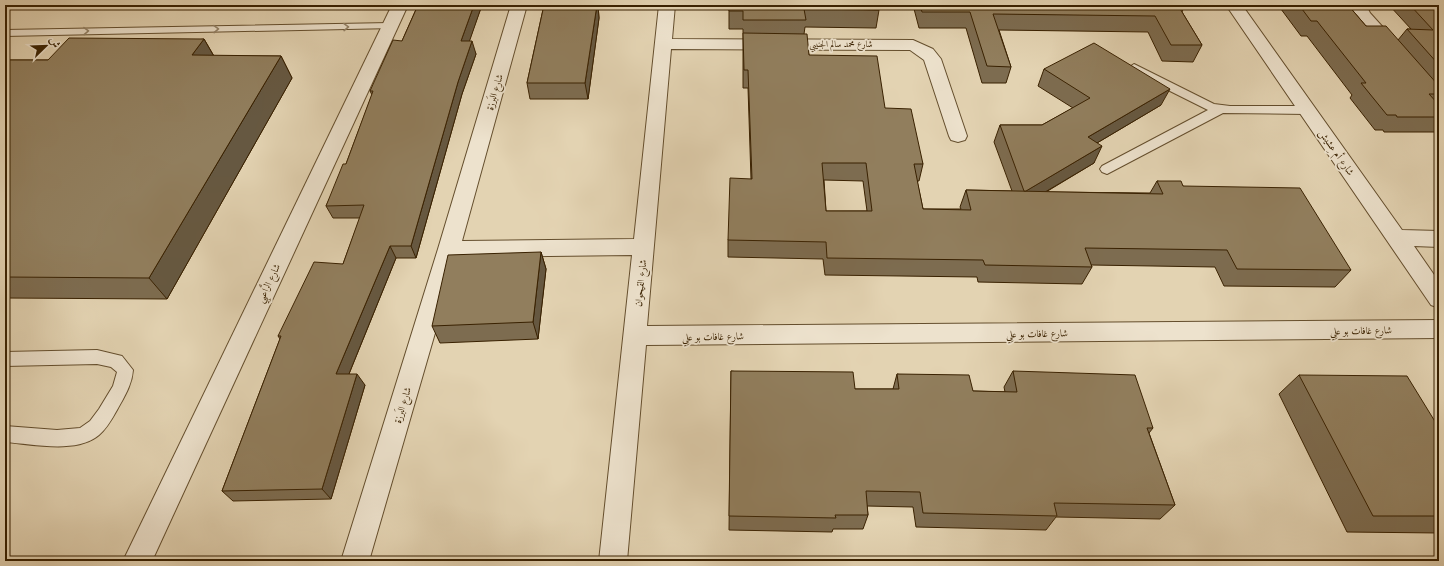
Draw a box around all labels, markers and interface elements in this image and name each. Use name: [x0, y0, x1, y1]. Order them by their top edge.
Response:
one-way arrow: [343, 22, 349, 31]
one-way arrow: [213, 25, 219, 33]
north arrow: [26, 26, 66, 66]
one-way arrow: [83, 27, 89, 35]
text: ش: [47, 34, 64, 50]
street label: شارع محمد سالم الجنيبي: [809, 38, 873, 53]
street label: شارع البَرزة: [482, 72, 509, 113]
street label: شارع أم عِشيش: [1314, 126, 1358, 180]
street label: شارع القيحوان: [632, 258, 652, 308]
street label: شارع الرَّاعبِي: [252, 260, 286, 306]
street label: شارع غافات بو علِي: [1330, 323, 1392, 342]
street label: شارع غافات بو علِي: [1006, 326, 1068, 345]
street label: شارع غافات بو علِي: [682, 329, 744, 348]
street label: شارع البَرزة: [390, 385, 417, 426]

